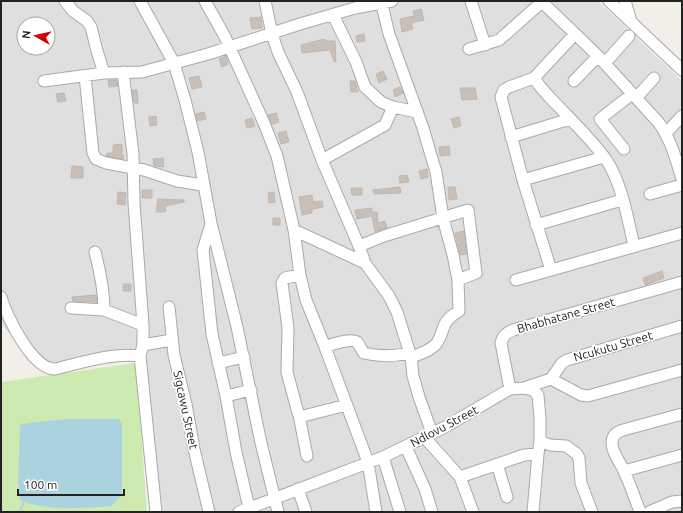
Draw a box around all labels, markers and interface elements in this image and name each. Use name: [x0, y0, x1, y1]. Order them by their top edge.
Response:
north arrow: [16, 16, 56, 56]
text: N: [20, 30, 33, 40]
street label: Bhabhatane Street: [516, 295, 617, 335]
street label: Ncukutu Street: [572, 328, 654, 364]
street label: Sigcawu Street: [171, 369, 201, 451]
street label: Ndlovu Street: [408, 403, 480, 449]
scale bar: [18, 471, 124, 497]
text: 100 m: [24, 478, 57, 491]

